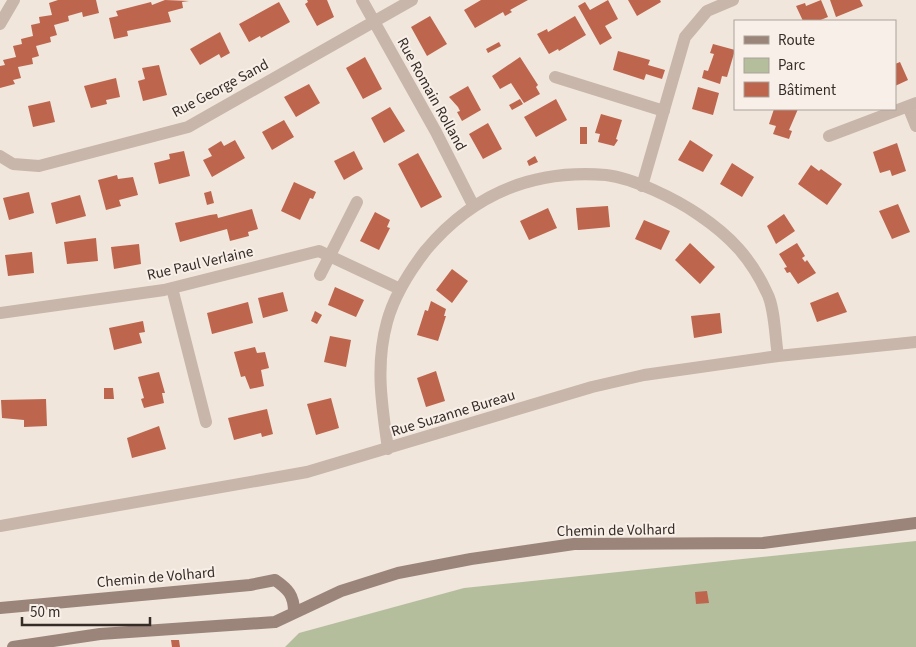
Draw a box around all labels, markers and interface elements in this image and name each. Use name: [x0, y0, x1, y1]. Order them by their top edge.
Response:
legend: [734, 20, 896, 110]
text: Route: [778, 30, 815, 51]
street label: Rue Romain Rolland: [392, 34, 471, 155]
street label: Rue George Sand: [168, 54, 272, 123]
text: Parc: [778, 55, 805, 76]
text: Bâtiment: [778, 80, 836, 101]
street label: Rue Paul Verlaine: [145, 241, 255, 286]
street label: Rue Suzanne Bureau: [389, 385, 518, 442]
street label: Chemin de Volhard: [556, 519, 676, 542]
street label: Chemin de Volhard: [96, 562, 216, 593]
scale bar: [22, 594, 150, 626]
text: 50 m: [30, 602, 60, 623]

